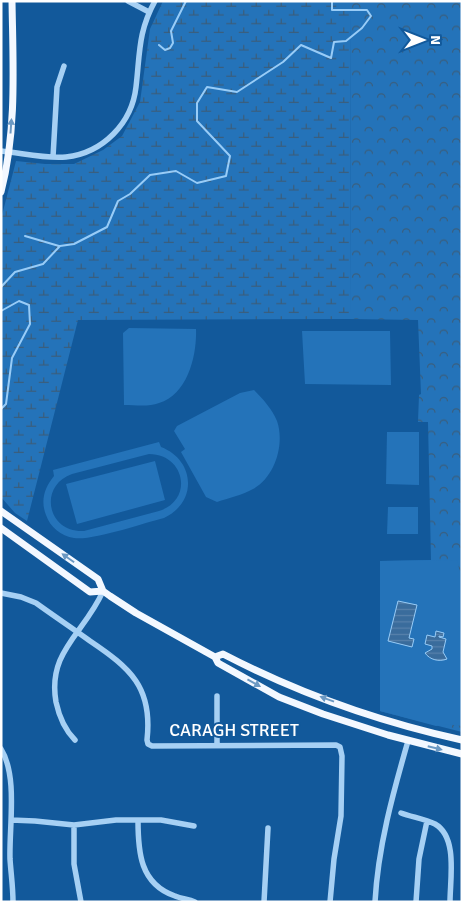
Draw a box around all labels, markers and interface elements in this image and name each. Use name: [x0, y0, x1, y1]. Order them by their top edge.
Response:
north arrow: [398, 15, 448, 65]
text: N: [427, 35, 444, 45]
one-way arrow: [7, 118, 15, 134]
one-way arrow: [61, 553, 75, 563]
one-way arrow: [247, 679, 262, 687]
one-way arrow: [319, 695, 334, 703]
street label: CARAGH STREET: [169, 719, 299, 741]
one-way arrow: [427, 744, 442, 752]

